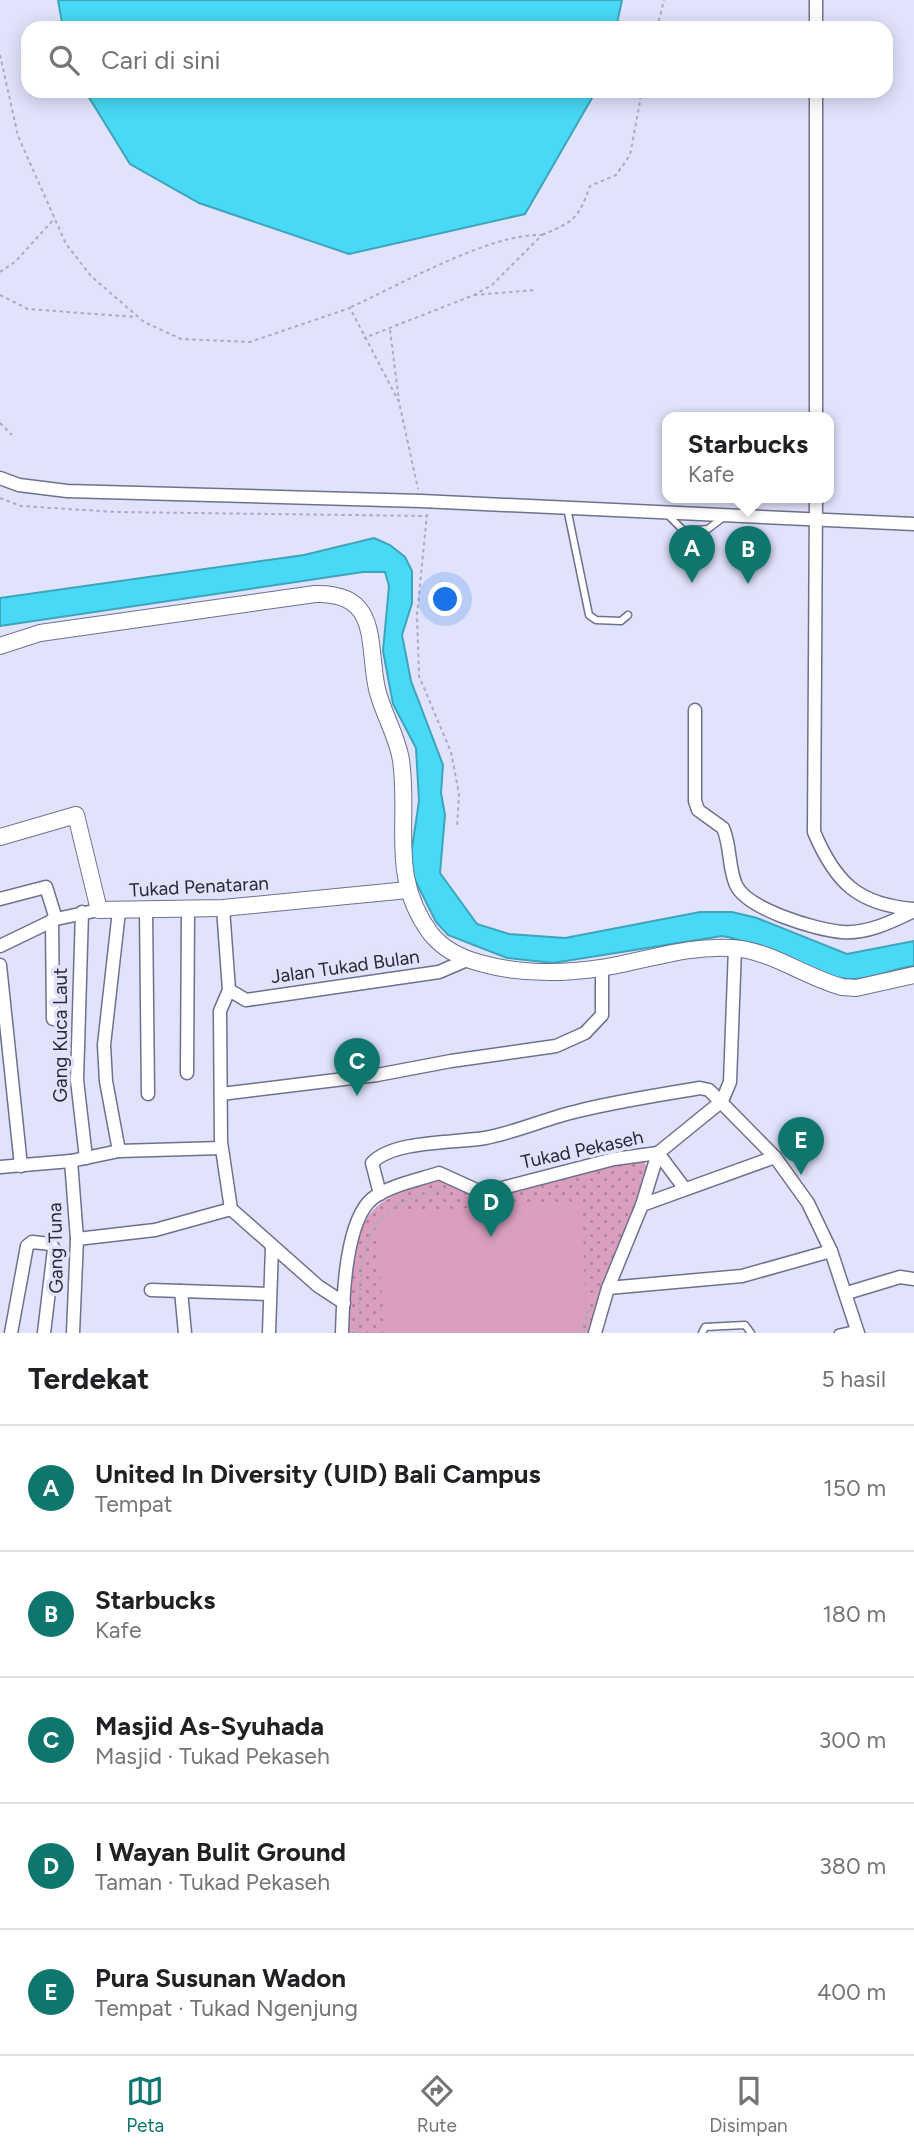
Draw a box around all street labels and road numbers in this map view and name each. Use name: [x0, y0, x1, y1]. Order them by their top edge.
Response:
street label: Tukad Penataran: [129, 871, 269, 902]
street label: Jalan Tukad Bulan: [269, 945, 421, 988]
street label: Gang Kuca Laut: [49, 968, 72, 1102]
street label: Tukad Pekaseh: [519, 1125, 645, 1174]
street label: Gang Tuna: [43, 1202, 68, 1294]

